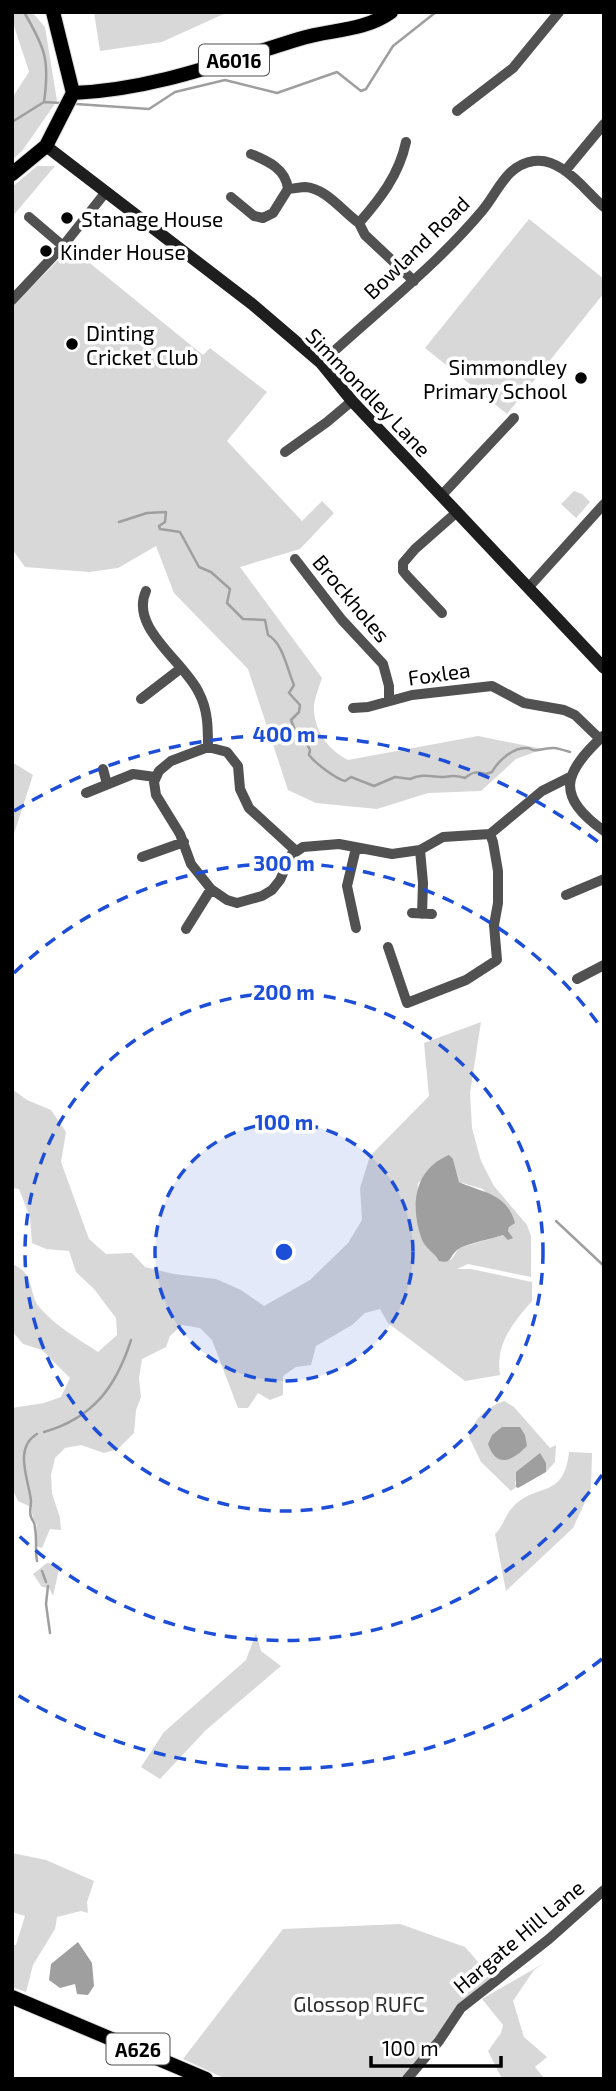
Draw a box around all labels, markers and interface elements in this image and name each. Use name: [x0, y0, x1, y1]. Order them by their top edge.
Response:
road number: A6016: [199, 44, 269, 76]
street label: Bowland Road: [358, 190, 474, 304]
place label: Stanage House: [81, 206, 223, 231]
marker: Stanage House: [59, 210, 75, 226]
place label: Kinder House: [60, 239, 186, 264]
marker: Kinder House: [38, 243, 54, 259]
place label: Dinting Cricket Club: [86, 320, 198, 369]
street label: Simmondley Lane: [301, 323, 437, 461]
marker: Dinting Cricket Club: [64, 336, 80, 352]
place label: Simmondley Primary School: [423, 354, 568, 403]
marker: Simmondley Primary School: [573, 370, 589, 386]
street label: Brockholes: [308, 549, 396, 647]
street label: Foxlea: [406, 656, 472, 690]
text: 400 m: [253, 721, 315, 746]
text: 300 m: [253, 850, 315, 875]
text: 200 m: [253, 979, 315, 1004]
text: 100 m: [255, 1109, 313, 1134]
centre of rings: [272, 1240, 296, 1264]
street label: Hargate Hill Lane: [448, 1874, 588, 1998]
park label: Glossop RUFC: [293, 1991, 425, 2016]
scale bar: [371, 2024, 500, 2068]
road number: A626: [106, 2034, 170, 2064]
text: 100 m: [382, 2035, 439, 2060]

